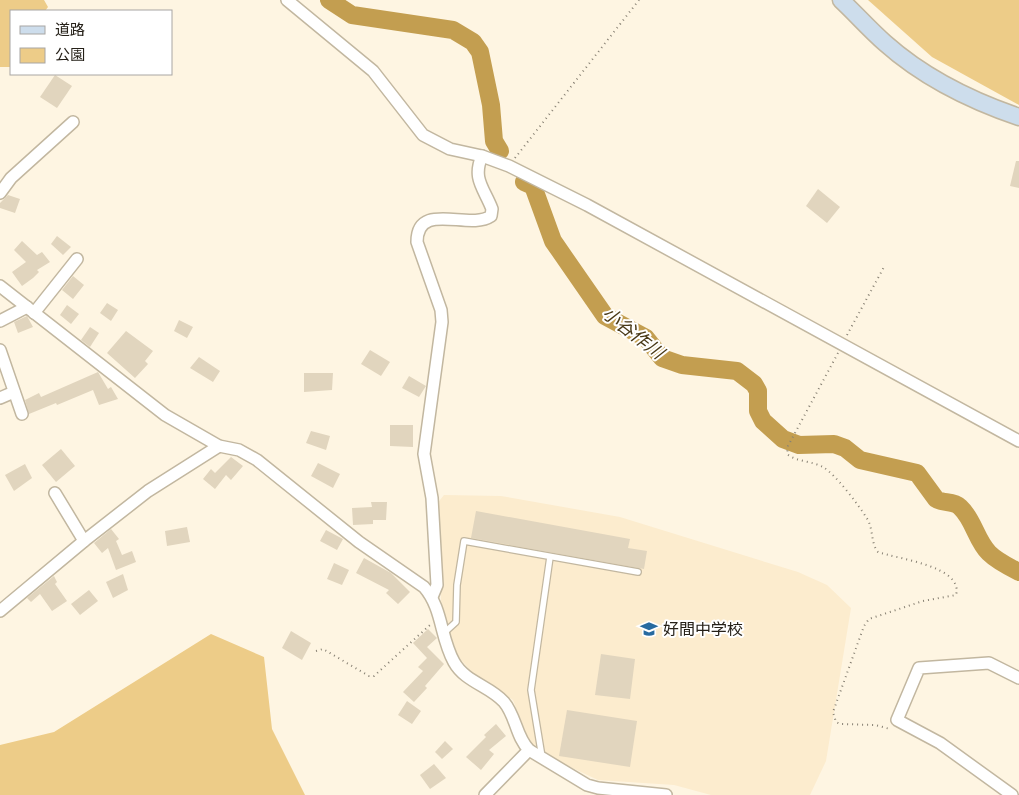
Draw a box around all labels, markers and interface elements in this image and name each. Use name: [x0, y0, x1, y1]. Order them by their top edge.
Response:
legend: [10, 10, 172, 75]
text: 道路: [55, 20, 85, 39]
text: 公園: [55, 45, 85, 64]
water label: 小谷作川: [598, 301, 670, 365]
school or university icon: 好間中学校: [639, 619, 659, 639]
place label: 好間中学校: [663, 619, 743, 639]

